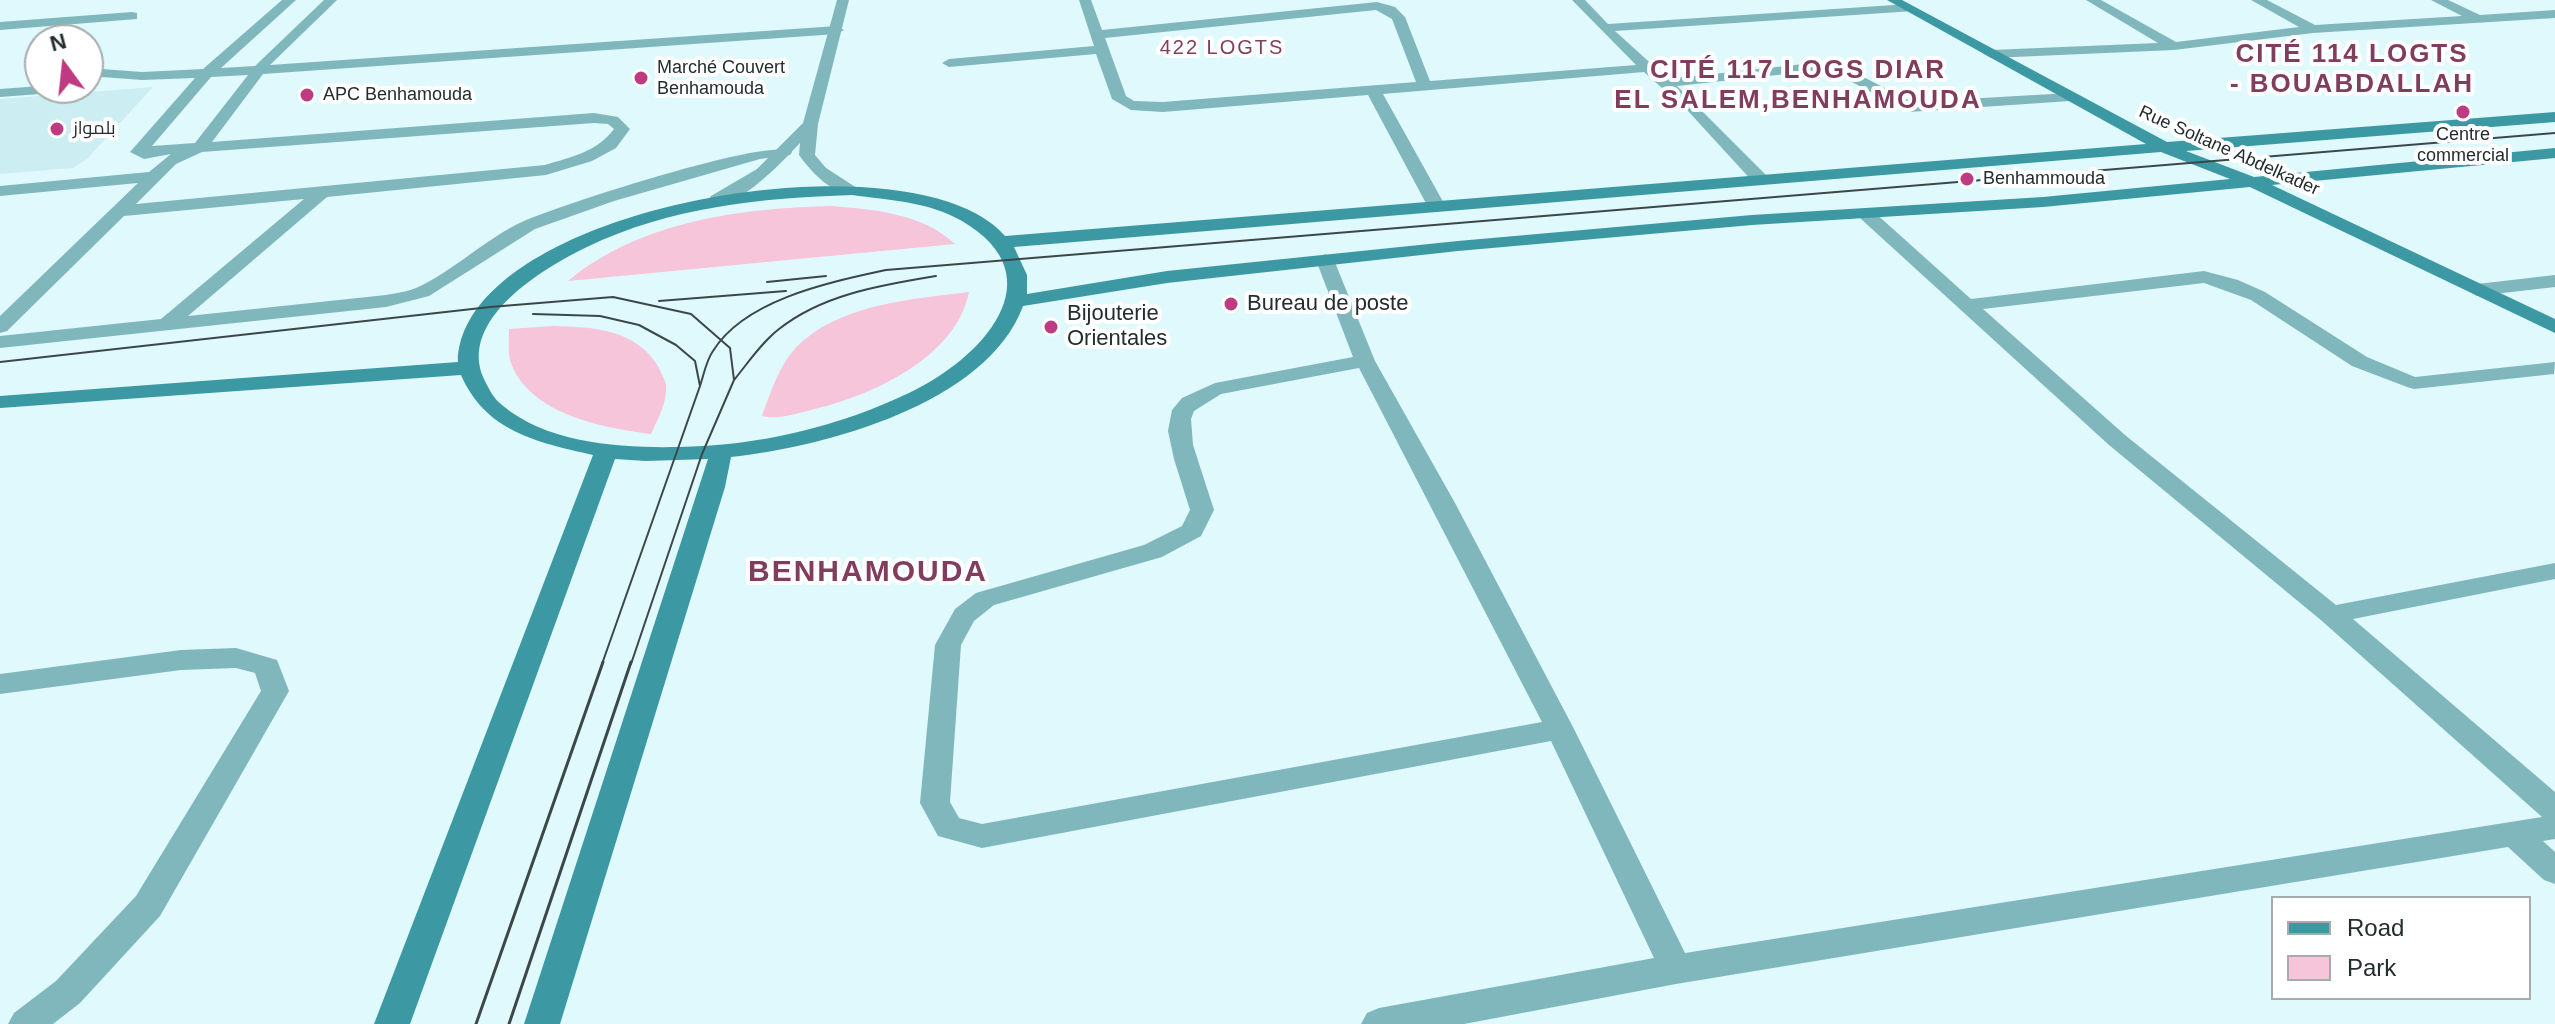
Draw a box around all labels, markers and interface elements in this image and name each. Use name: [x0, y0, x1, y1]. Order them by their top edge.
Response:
north arrow: [24, 24, 104, 104]
text: N: [47, 28, 69, 56]
district label: 422 LOGTS: [1160, 36, 1284, 60]
district label: CITÉ 114 LOGTS - BOUABDALLAH: [2230, 39, 2474, 100]
district label: CITÉ 117 LOGS DIAR EL SALEM,BENHAMOUDA: [1614, 55, 1982, 116]
place label: Marché Couvert Benhamouda: [657, 57, 785, 100]
marker: Marché Couvert Benhamouda: [632, 69, 650, 87]
place label: APC Benhamouda: [323, 84, 472, 106]
marker: APC Benhamouda: [298, 86, 316, 104]
street label: Rue Soltane Abdelkader: [2135, 101, 2323, 201]
marker: Centre commercial: [2454, 103, 2472, 121]
place label: بلمواز: [73, 118, 115, 140]
marker: بلمواز: [48, 120, 66, 138]
place label: Centre commercial: [2417, 124, 2509, 166]
place label: Benhammouda: [1983, 168, 2105, 190]
marker: Benhammouda: [1958, 170, 1976, 188]
place label: Bureau de poste: [1247, 291, 1408, 317]
marker: Bureau de poste: [1222, 295, 1240, 313]
place label: Bijouterie Orientales: [1067, 301, 1167, 352]
marker: Bijouterie Orientales: [1042, 318, 1060, 336]
district label: BENHAMOUDA: [748, 555, 988, 591]
legend: [2271, 896, 2531, 1000]
text: Road: [2347, 914, 2404, 941]
text: Park: [2347, 954, 2396, 981]

